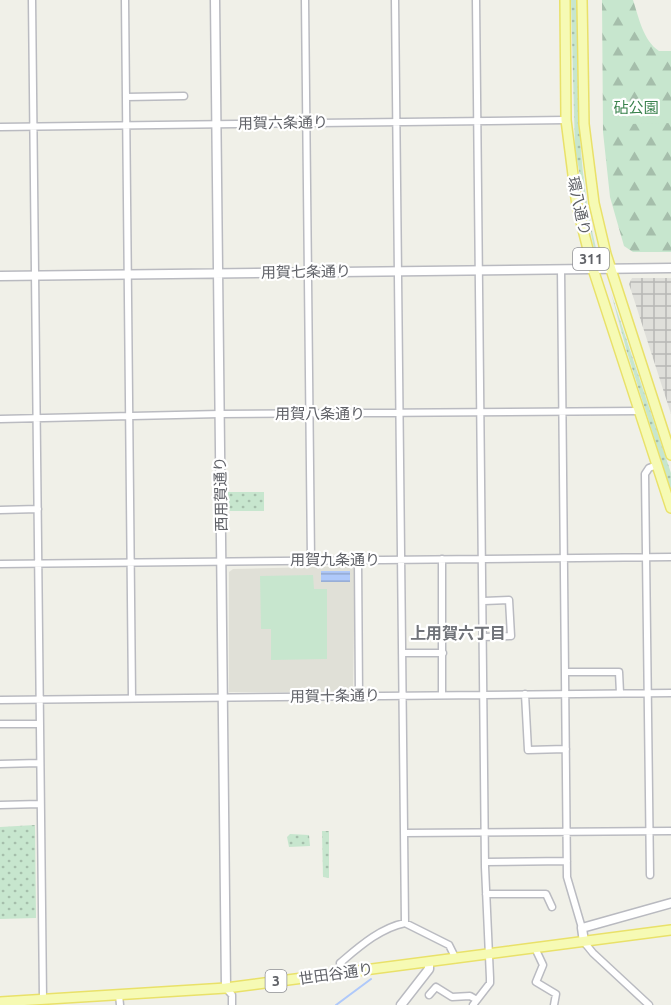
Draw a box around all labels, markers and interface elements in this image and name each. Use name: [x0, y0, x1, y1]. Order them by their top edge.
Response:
park label: 砧公園: [613, 99, 659, 116]
street label: 用賀六条通り: [238, 113, 328, 132]
street label: 環八通り: [565, 175, 594, 237]
road number: 311: [573, 248, 609, 270]
street label: 用賀七条通り: [261, 262, 351, 281]
street label: 用賀八条通り: [275, 405, 365, 422]
street label: 西用賀通り: [211, 456, 230, 532]
street label: 用賀九条通り: [290, 551, 380, 568]
district label: 上用賀六丁目: [410, 624, 506, 642]
street label: 用賀十条通り: [290, 686, 380, 705]
street label: 世田谷通り: [298, 960, 374, 987]
road number: 3: [266, 970, 286, 992]

